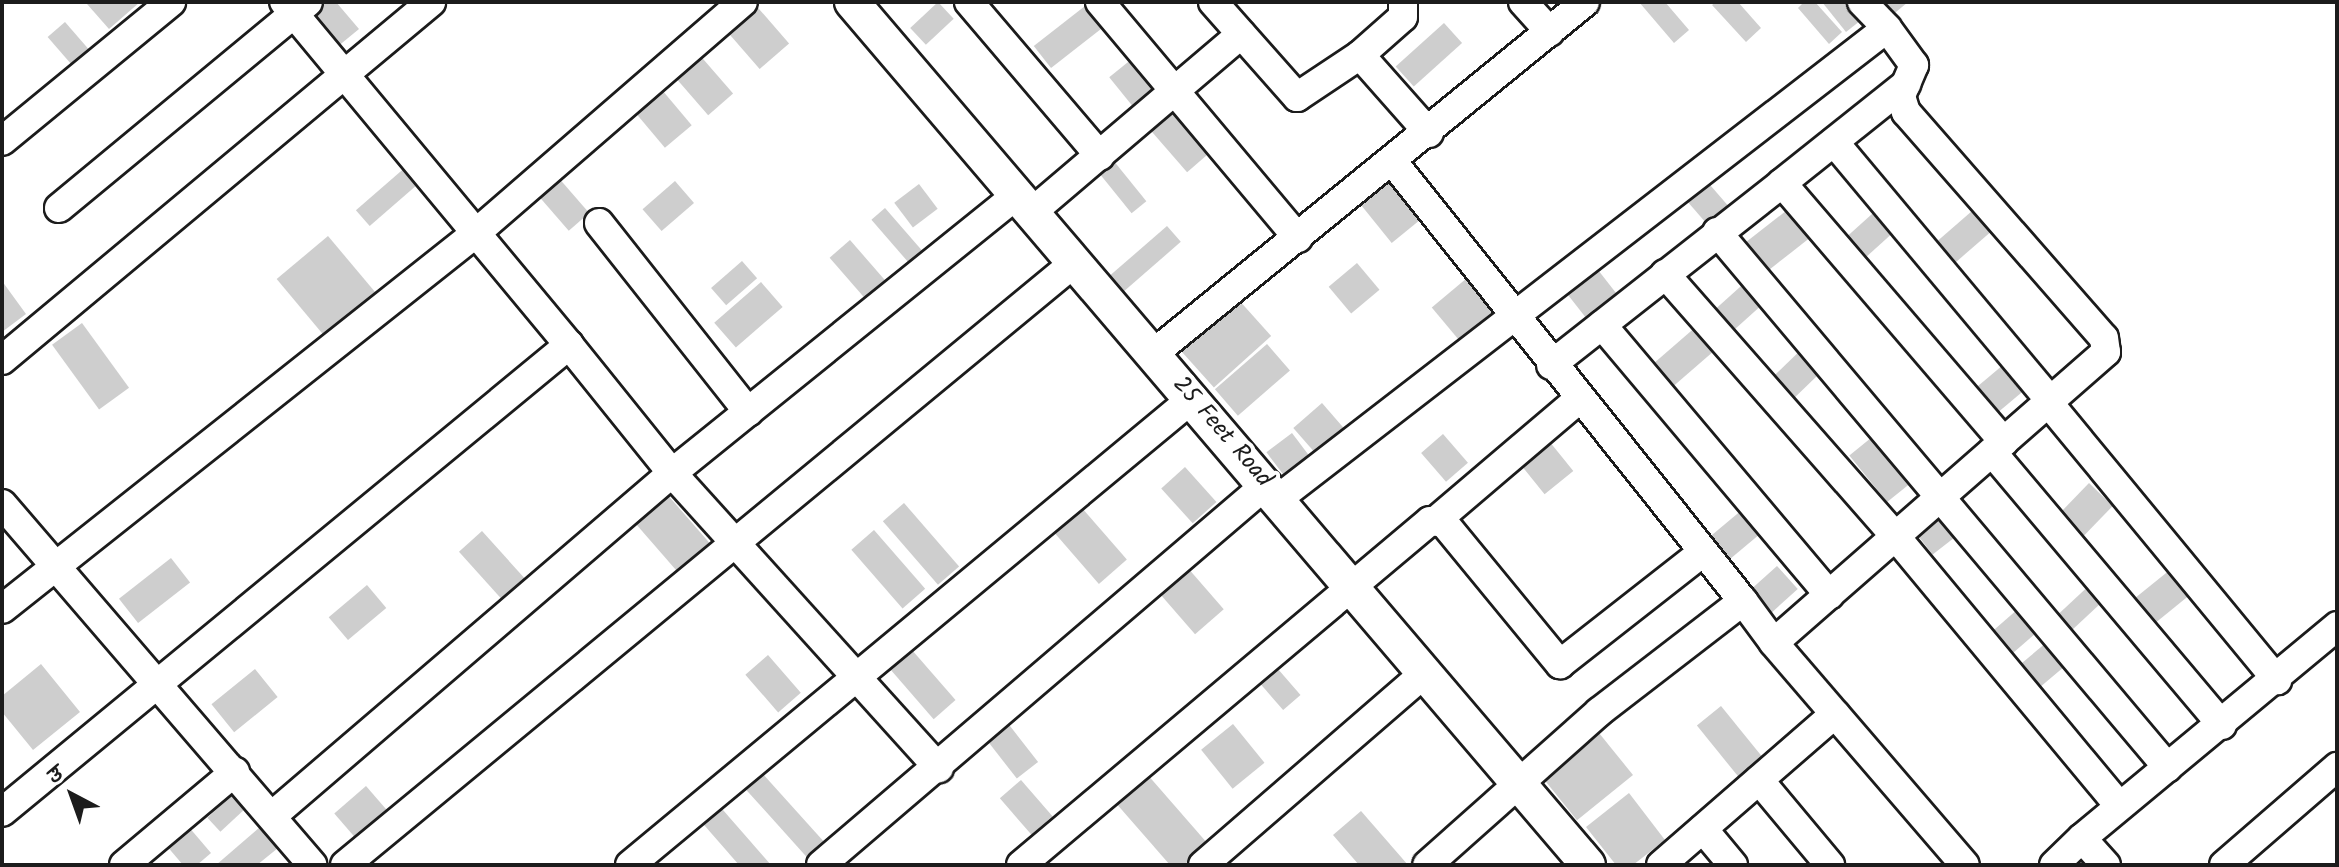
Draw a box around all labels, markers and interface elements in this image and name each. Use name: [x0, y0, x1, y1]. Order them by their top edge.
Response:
street label: 25 Feet Road: [1166, 371, 1278, 493]
north arrow: [32, 755, 112, 835]
text: उ: [39, 759, 73, 794]

